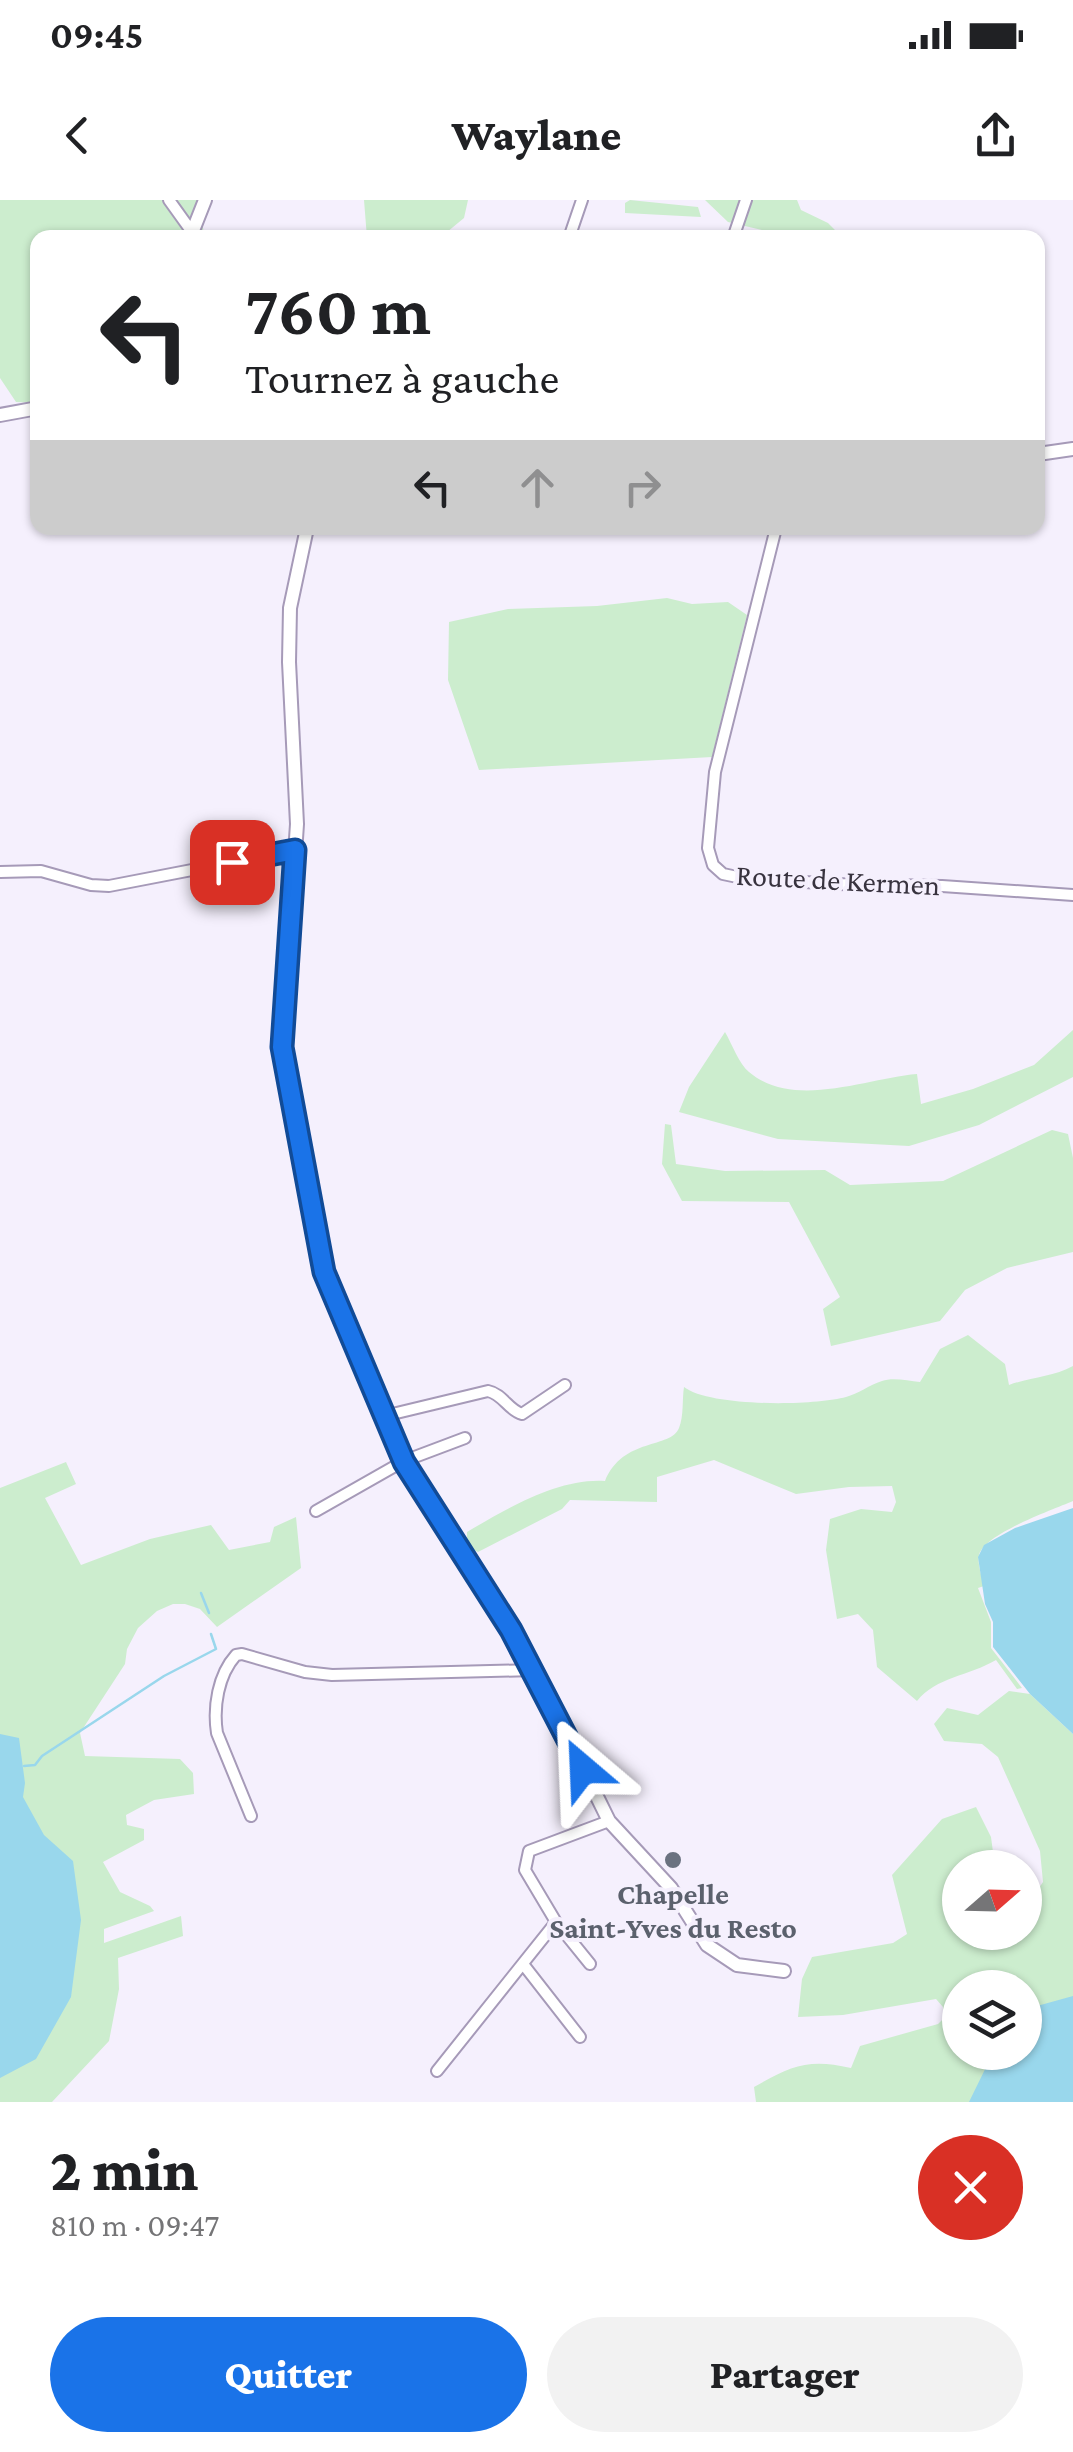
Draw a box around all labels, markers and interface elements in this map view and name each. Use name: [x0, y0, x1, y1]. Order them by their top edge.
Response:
text: 09:45: [50, 14, 143, 56]
icon: back: [50, 108, 105, 163]
icon: share: [968, 108, 1023, 163]
text: Waylane: [452, 110, 621, 160]
icon: left: [80, 270, 210, 400]
text: 760 m: [245, 271, 431, 349]
text: Tournez à gauche: [245, 353, 559, 403]
icon: left: [405, 460, 460, 515]
icon: ahead: [510, 460, 565, 515]
icon: right: [615, 460, 670, 515]
pin: [190, 820, 275, 905]
icon: arrive: [205, 835, 260, 890]
street label: Route de Kermen: [735, 858, 941, 901]
position arrow: [531, 1717, 635, 1821]
marker: Chapelle Saint-Yves du Resto: [662, 1849, 684, 1871]
north arrow: [942, 1850, 1042, 1950]
map controls: [942, 1850, 1042, 2070]
place label: Chapelle Saint-Yves du Resto: [549, 1877, 797, 1944]
button: layers: [942, 1970, 1042, 2070]
button: close: [918, 2135, 1023, 2240]
text: 2 min: [50, 2136, 198, 2203]
text: 810 m · 09:47: [50, 2207, 219, 2243]
button: Quitter: [50, 2317, 527, 2432]
button: Partager: [547, 2317, 1023, 2432]

